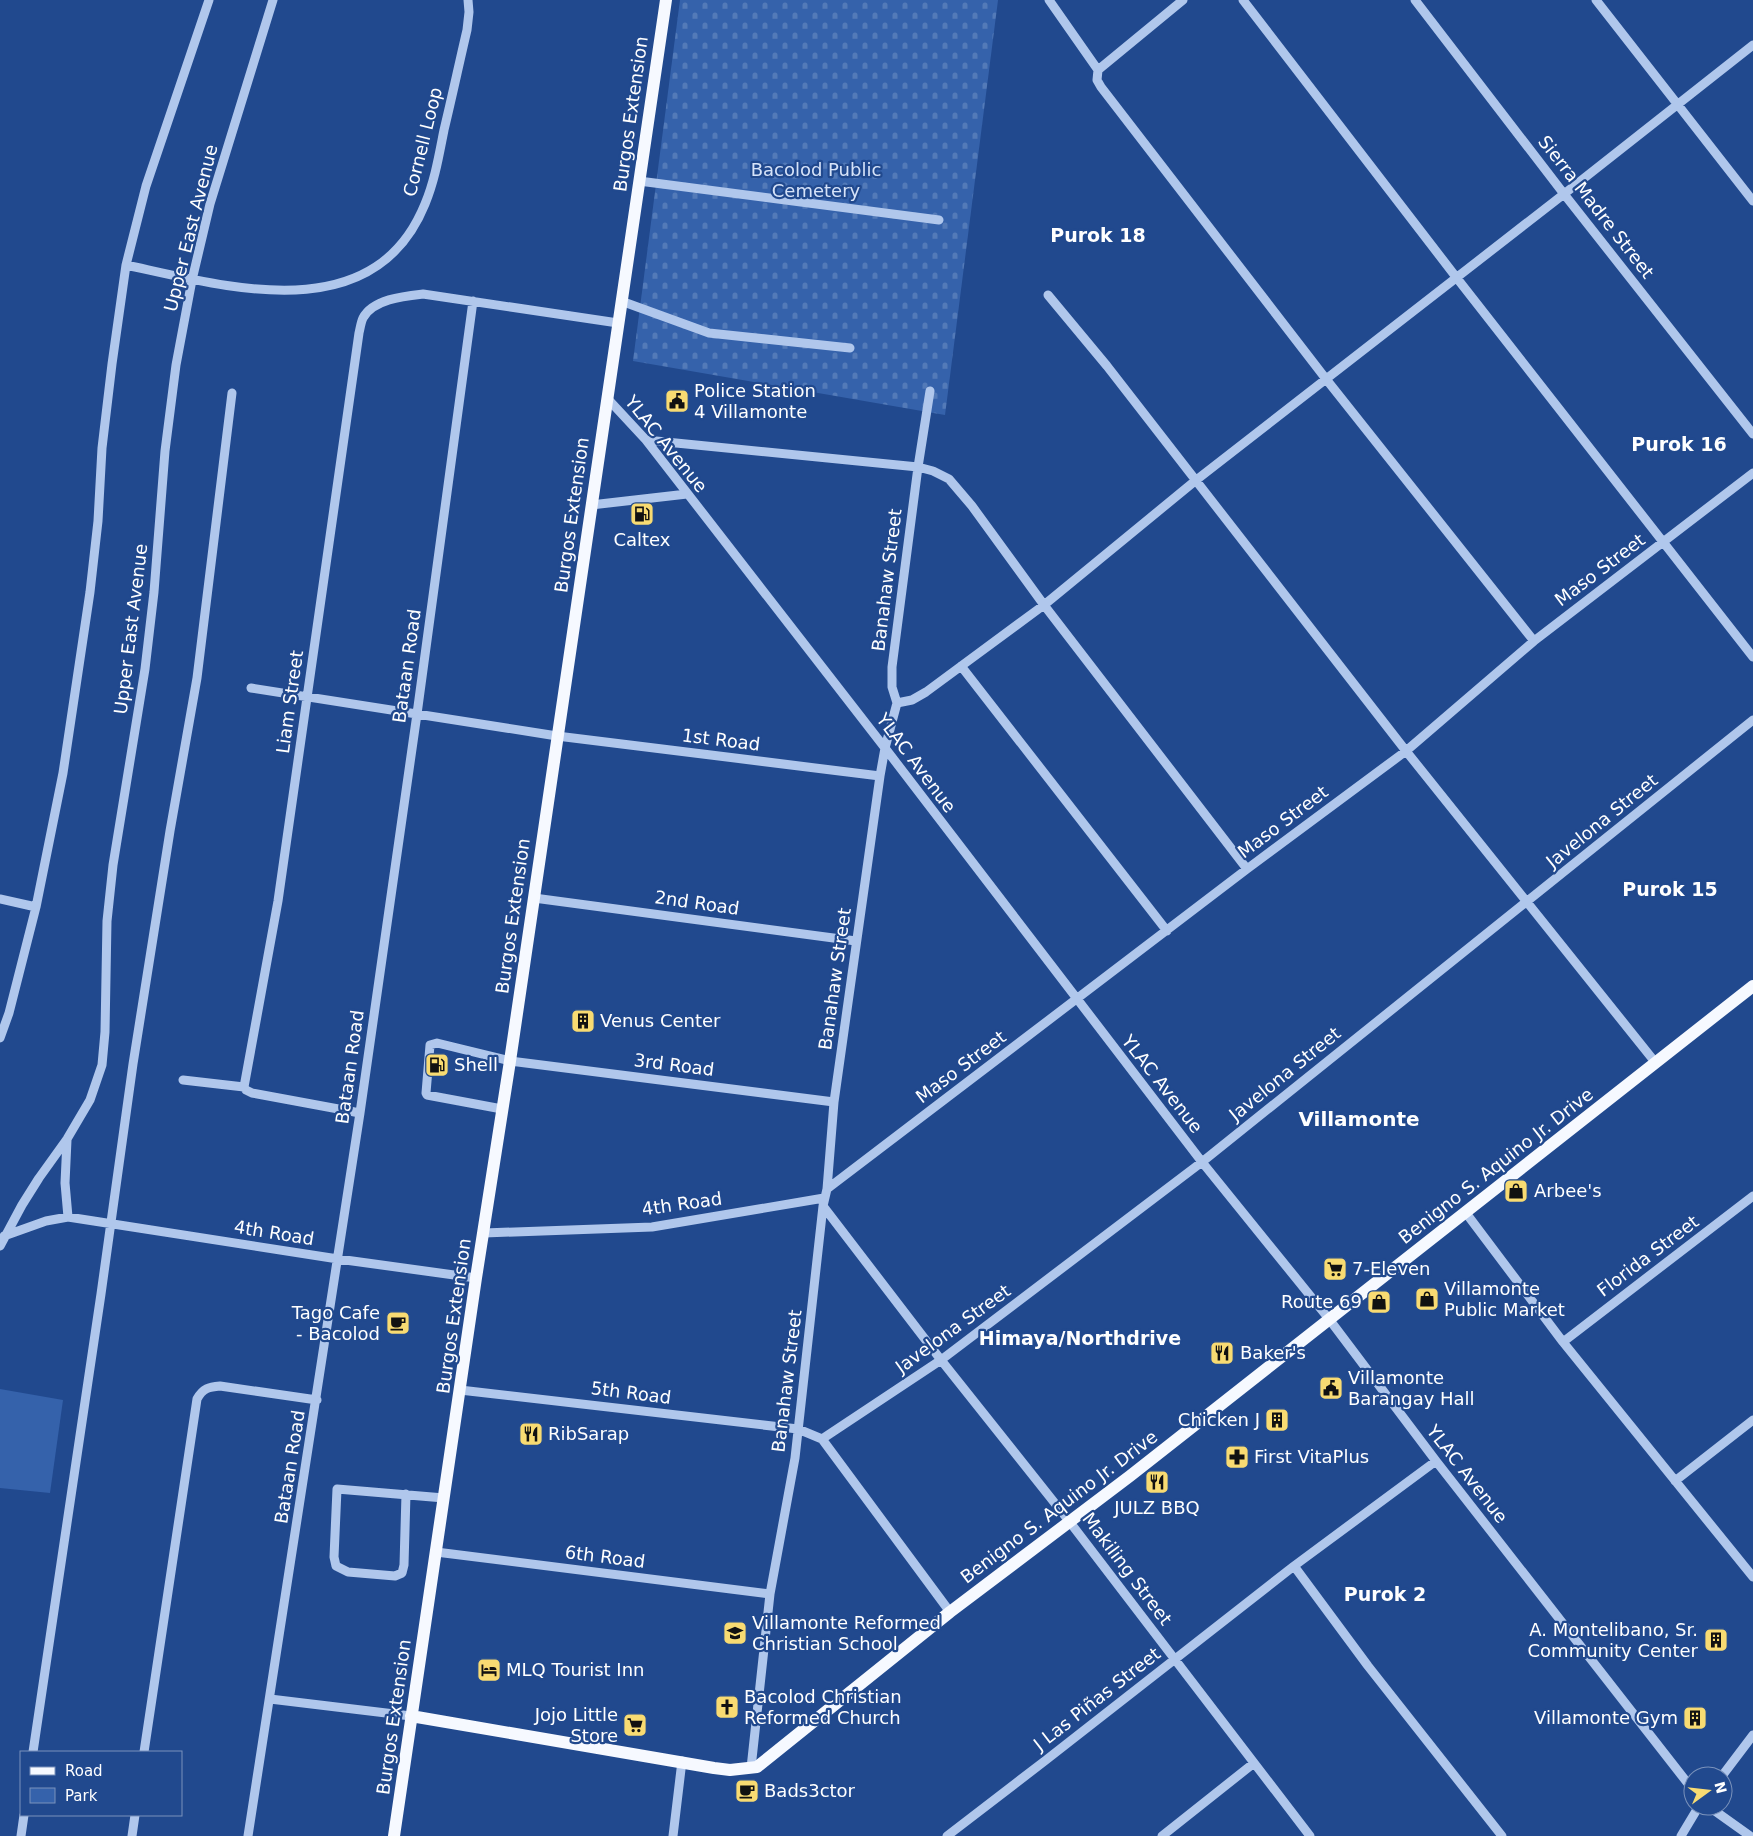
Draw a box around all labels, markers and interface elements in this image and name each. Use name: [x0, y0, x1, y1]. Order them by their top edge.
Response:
street label: Burgos Extension: [609, 35, 652, 193]
street label: Cornell Loop: [399, 85, 446, 199]
street label: Sierra Madre Street: [1534, 131, 1659, 282]
street label: Upper East Avenue: [160, 142, 221, 314]
park label: Bacolod Public Cemetery: [751, 159, 881, 201]
district label: Purok 18: [1050, 224, 1146, 246]
place label: Police Station 4 Villamonte: [694, 380, 816, 422]
public building icon: Police Station 4 Villamonte: [664, 388, 690, 414]
street label: YLAC Avenue: [620, 390, 712, 496]
district label: Purok 16: [1631, 433, 1727, 455]
street label: Burgos Extension: [550, 436, 593, 594]
fuel station icon: Caltex: [629, 501, 655, 527]
street label: Banahaw Street: [867, 507, 906, 652]
place label: Caltex: [613, 529, 671, 550]
street label: Maso Street: [1551, 529, 1649, 610]
street label: Upper East Avenue: [110, 542, 151, 715]
street label: Bataan Road: [388, 608, 425, 724]
street label: Liam Street: [272, 649, 307, 755]
street label: YLAC Avenue: [872, 708, 960, 816]
street label: 1st Road: [681, 724, 761, 755]
street label: Javelona Street: [1541, 769, 1662, 872]
street label: Maso Street: [1234, 781, 1332, 862]
street label: Burgos Extension: [491, 837, 534, 995]
district label: Purok 15: [1622, 878, 1718, 900]
street label: 2nd Road: [653, 886, 741, 919]
street label: Banahaw Street: [814, 906, 855, 1051]
building icon: Venus Center: [570, 1008, 596, 1034]
street label: Bataan Road: [331, 1009, 368, 1125]
place label: Venus Center: [600, 1010, 721, 1031]
street label: Javelona Street: [1224, 1022, 1345, 1125]
street label: Maso Street: [912, 1026, 1010, 1107]
street label: YLAC Avenue: [1117, 1030, 1207, 1137]
street label: 3rd Road: [633, 1049, 715, 1080]
fuel station icon: Shell: [424, 1052, 450, 1078]
place label: Shell: [454, 1054, 498, 1075]
street label: Benigno S. Aquino Jr. Drive: [1394, 1083, 1597, 1248]
district label: Villamonte: [1298, 1107, 1420, 1131]
shop icon: Arbee's: [1503, 1178, 1529, 1204]
place label: Arbee's: [1534, 1180, 1602, 1201]
street label: 4th Road: [640, 1187, 723, 1220]
street label: Florida Street: [1593, 1211, 1703, 1301]
street label: 4th Road: [233, 1216, 316, 1249]
street label: Burgos Extension: [432, 1237, 475, 1395]
supermarket icon: 7-Eleven: [1322, 1256, 1348, 1282]
place label: 7-Eleven: [1352, 1258, 1431, 1279]
place label: Villamonte Public Market: [1444, 1278, 1565, 1320]
street label: Javelona Street: [890, 1280, 1014, 1378]
shop icon: Villamonte Public Market: [1414, 1286, 1440, 1312]
shop icon: Route 69: [1366, 1289, 1392, 1315]
place label: Route 69: [1281, 1291, 1362, 1312]
place label: Tago Cafe - Bacolod: [291, 1302, 380, 1344]
street label: Banahaw Street: [767, 1308, 806, 1453]
cafe icon: Tago Cafe - Bacolod: [385, 1310, 411, 1336]
district label: Himaya/Northdrive: [979, 1327, 1181, 1349]
restaurant icon: Baker's: [1209, 1340, 1235, 1366]
place label: Baker's: [1240, 1342, 1306, 1363]
place label: Villamonte Barangay Hall: [1348, 1367, 1475, 1409]
public building icon: Villamonte Barangay Hall: [1318, 1375, 1344, 1401]
street label: 5th Road: [590, 1377, 672, 1408]
building icon: Chicken J: [1264, 1407, 1290, 1433]
street label: Bataan Road: [270, 1409, 309, 1525]
place label: Chicken J: [1178, 1409, 1260, 1430]
street label: YLAC Avenue: [1422, 1420, 1512, 1527]
restaurant icon: RibSarap: [518, 1421, 544, 1447]
place label: RibSarap: [548, 1423, 629, 1444]
street label: Benigno S. Aquino Jr. Drive: [956, 1426, 1161, 1587]
pharmacy icon: First VitaPlus: [1224, 1444, 1250, 1470]
place label: First VitaPlus: [1254, 1446, 1369, 1467]
restaurant icon: JULZ BBQ: [1144, 1469, 1170, 1495]
place label: JULZ BBQ: [1113, 1497, 1200, 1518]
street label: Makiling Street: [1078, 1508, 1176, 1629]
street label: 6th Road: [564, 1541, 646, 1572]
district label: Purok 2: [1344, 1583, 1426, 1605]
place label: Villamonte Reformed Christian School: [752, 1612, 941, 1654]
place label: A. Montelibano, Sr. Community Center: [1528, 1619, 1699, 1661]
school or university icon: Villamonte Reformed Christian School: [722, 1620, 748, 1646]
building icon: A. Montelibano, Sr. Community Center: [1703, 1627, 1729, 1653]
street label: Burgos Extension: [372, 1638, 415, 1796]
street label: J Las Piñas Street: [1028, 1643, 1164, 1755]
hotel icon: MLQ Tourist Inn: [476, 1657, 502, 1683]
place label: MLQ Tourist Inn: [506, 1659, 645, 1680]
place label: Bacolod Christian Reformed Church: [744, 1686, 902, 1728]
church icon: Bacolod Christian Reformed Church: [714, 1694, 740, 1720]
place label: Jojo Little Store: [534, 1704, 618, 1746]
building icon: Villamonte Gym: [1682, 1705, 1708, 1731]
place label: Villamonte Gym: [1534, 1707, 1678, 1728]
supermarket icon: Jojo Little Store: [622, 1712, 648, 1738]
legend: [20, 1751, 182, 1816]
text: Road: [65, 1762, 103, 1780]
north arrow: [1683, 1766, 1733, 1816]
cafe icon: Bads3ctor: [734, 1778, 760, 1804]
place label: Bads3ctor: [764, 1780, 856, 1801]
text: N: [1711, 1780, 1730, 1795]
text: Park: [65, 1787, 98, 1805]

